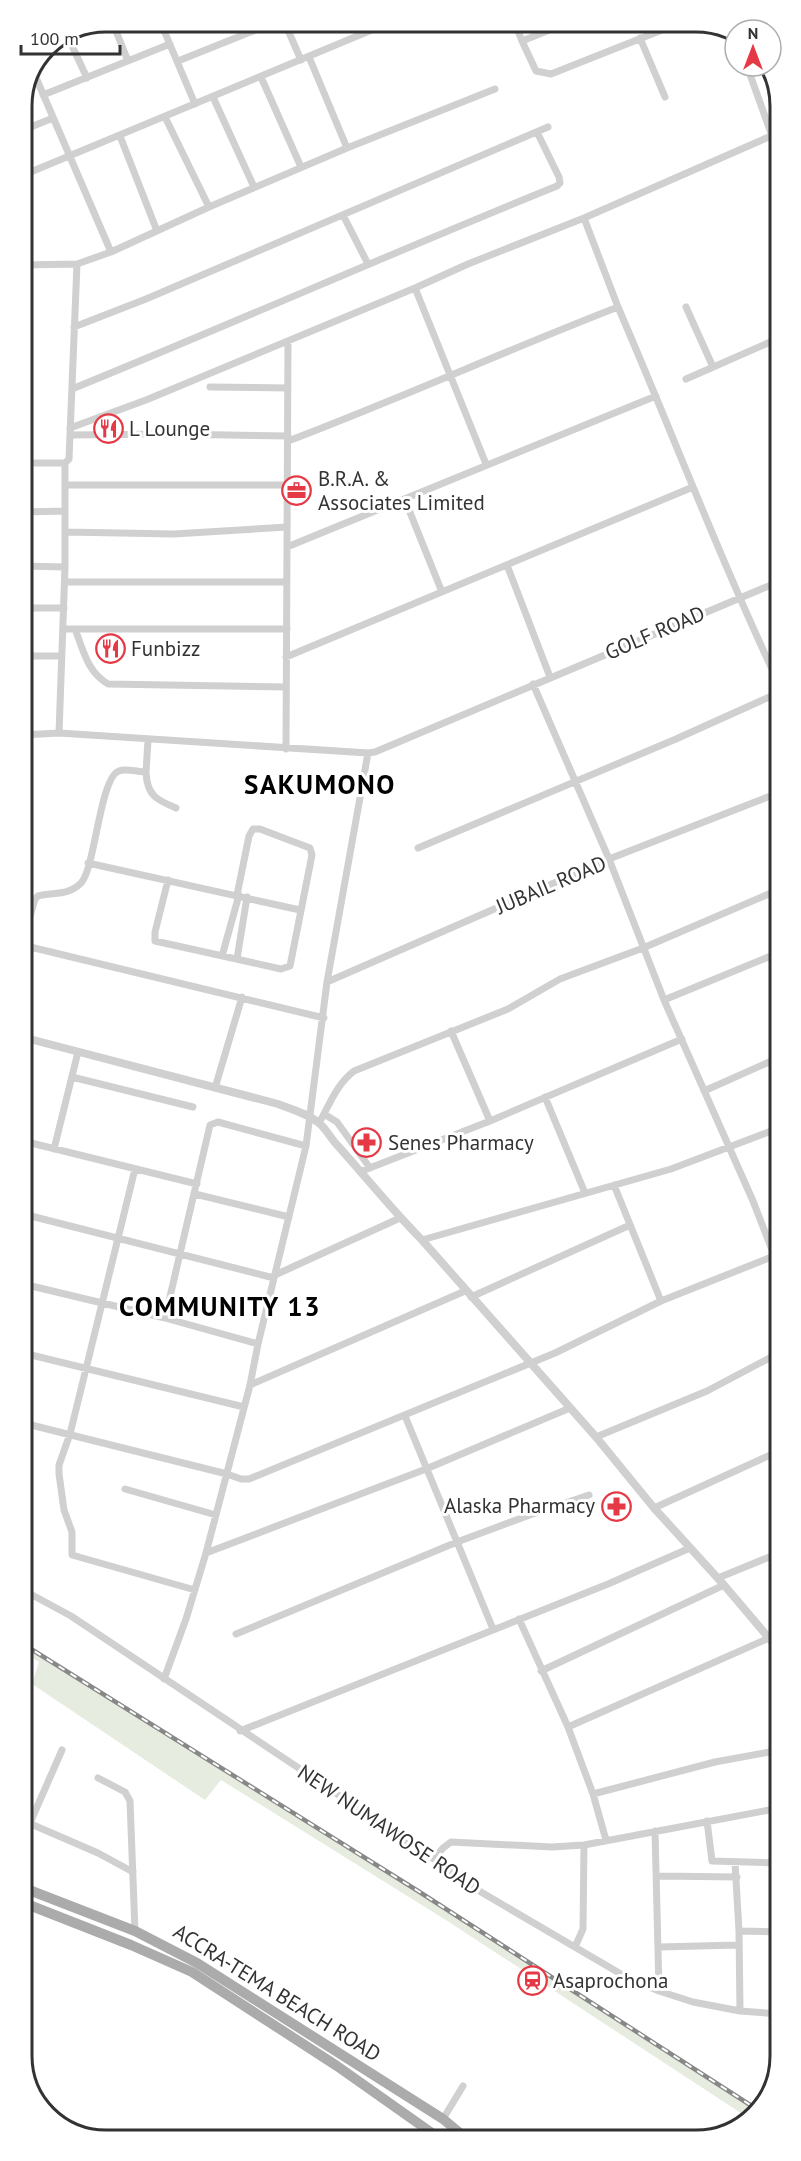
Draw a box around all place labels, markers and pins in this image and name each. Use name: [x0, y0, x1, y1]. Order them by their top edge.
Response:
restaurant icon: L Lounge: [92, 413, 124, 445]
place label: L Lounge: [129, 415, 210, 442]
place label: B.R.A. & Associates Limited: [318, 465, 485, 516]
office icon: B.R.A. & Associates Limited: [281, 475, 313, 507]
restaurant icon: Funbizz: [94, 633, 126, 665]
place label: Funbizz: [131, 635, 200, 662]
pharmacy icon: Senes Pharmacy: [351, 1127, 383, 1159]
place label: Senes Pharmacy: [388, 1129, 534, 1156]
pharmacy icon: Alaska Pharmacy: [600, 1490, 632, 1522]
place label: Alaska Pharmacy: [444, 1492, 595, 1519]
station icon: Asaprochona: [516, 1965, 548, 1997]
place label: Asaprochona: [553, 1967, 668, 1994]

